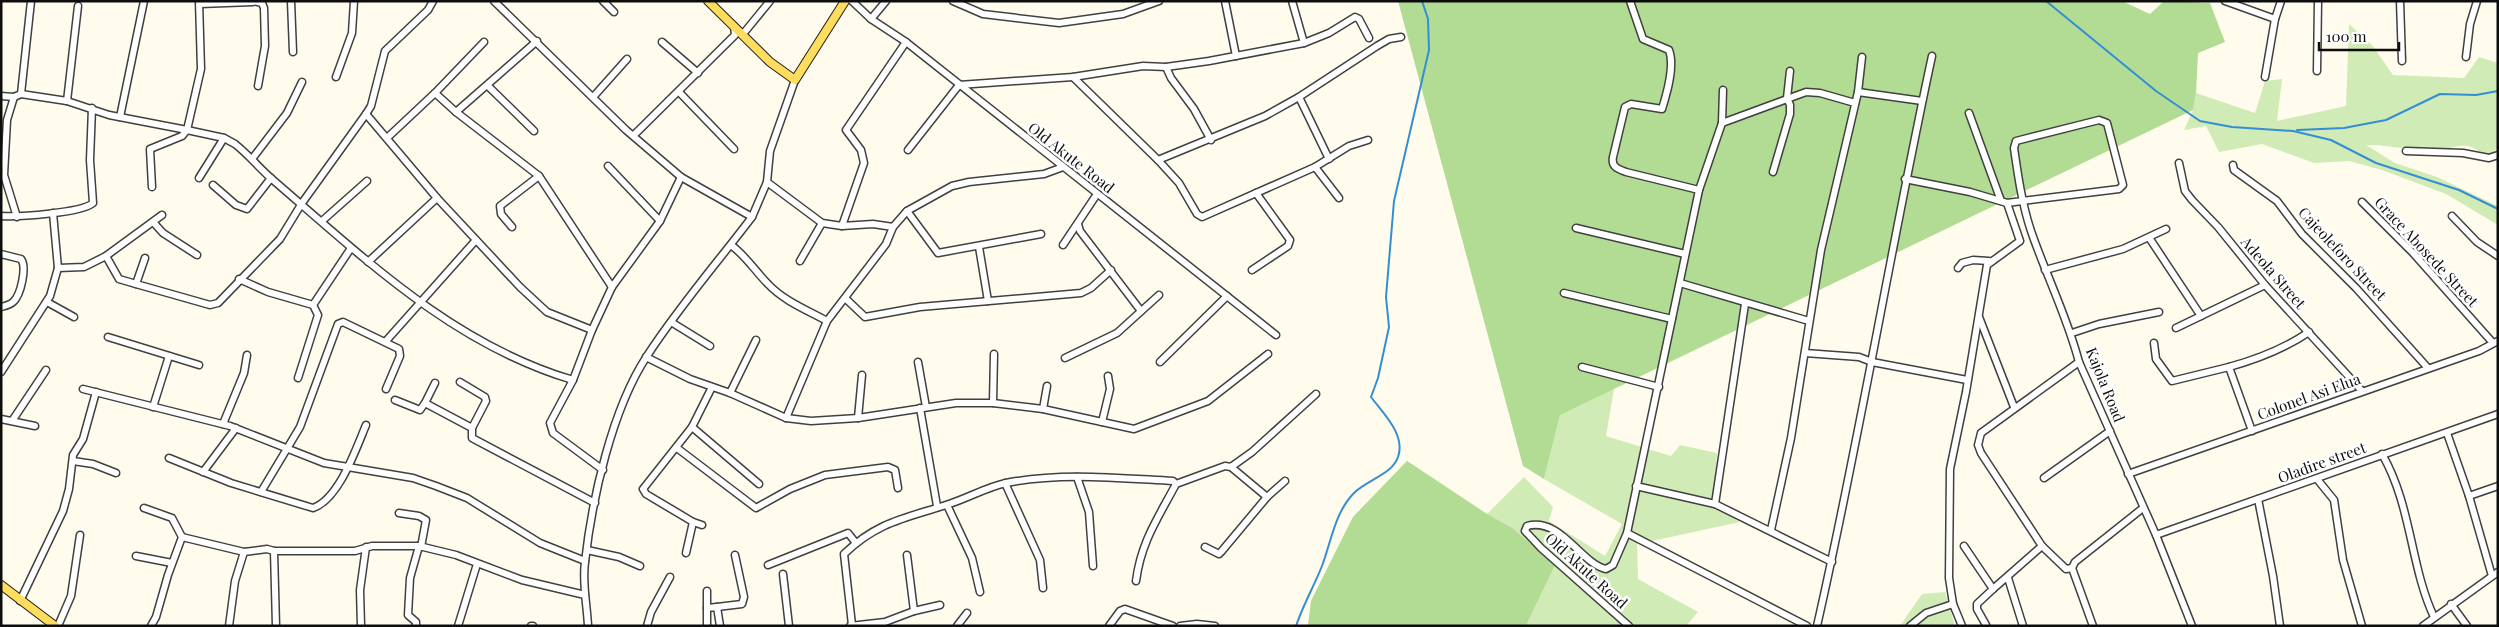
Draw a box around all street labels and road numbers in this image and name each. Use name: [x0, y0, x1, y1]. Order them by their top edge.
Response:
street label: Old Akute Road: [1024, 117, 1119, 197]
street label: Grace Abosede Street: [2370, 192, 2483, 311]
street label: Cajeoleforo Street: [2294, 202, 2392, 305]
street label: Adeola Street: [2236, 231, 2311, 313]
street label: Kajola Road: [2082, 344, 2130, 425]
street label: Colonel Asi Elua: [2254, 368, 2364, 424]
street label: Oladire street: [2275, 437, 2369, 487]
street label: Old Akute Road: [1541, 528, 1632, 613]

